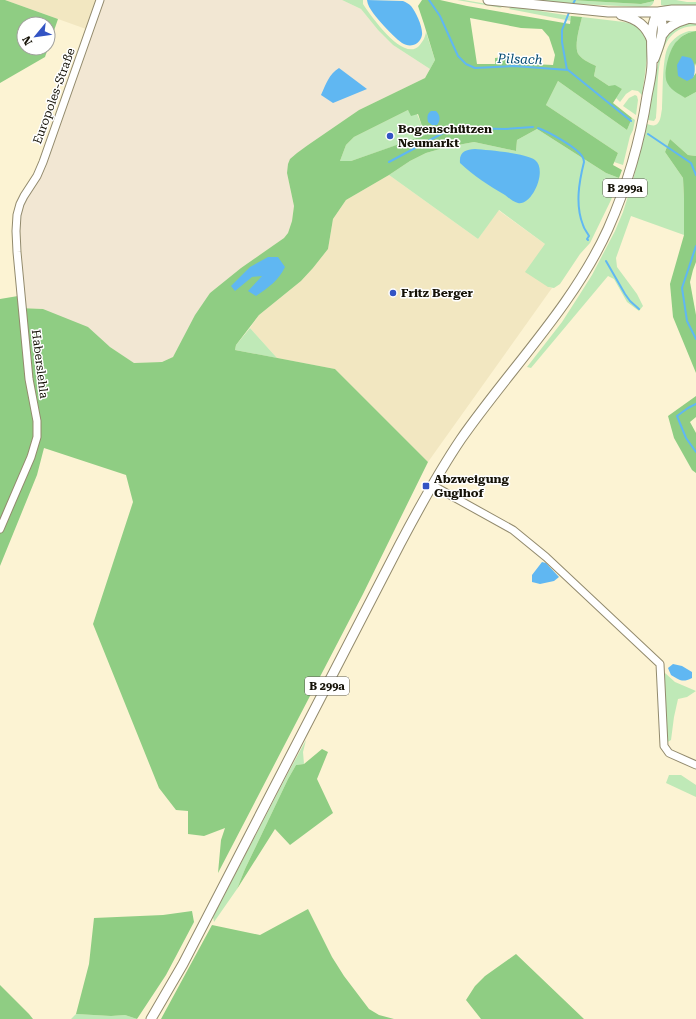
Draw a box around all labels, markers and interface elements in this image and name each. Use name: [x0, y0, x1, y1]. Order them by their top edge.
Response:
north arrow: [16, 16, 56, 56]
text: N: [20, 33, 35, 47]
street label: Europoles-Straße: [30, 46, 78, 146]
water label: Pilsach: [496, 51, 543, 67]
place label: Bogenschützen Neumarkt: [398, 122, 492, 150]
marker: Bogenschützen Neumarkt: [385, 131, 395, 141]
road number: B 299a: [603, 179, 647, 197]
place label: Fritz Berger: [401, 286, 473, 300]
marker: Fritz Berger: [388, 288, 398, 298]
street label: Haberslehla: [29, 329, 51, 400]
place label: Abzweigung Guglhof: [434, 472, 510, 500]
marker: Abzweigung Guglhof: [421, 481, 431, 491]
road number: B 299a: [305, 677, 349, 695]

